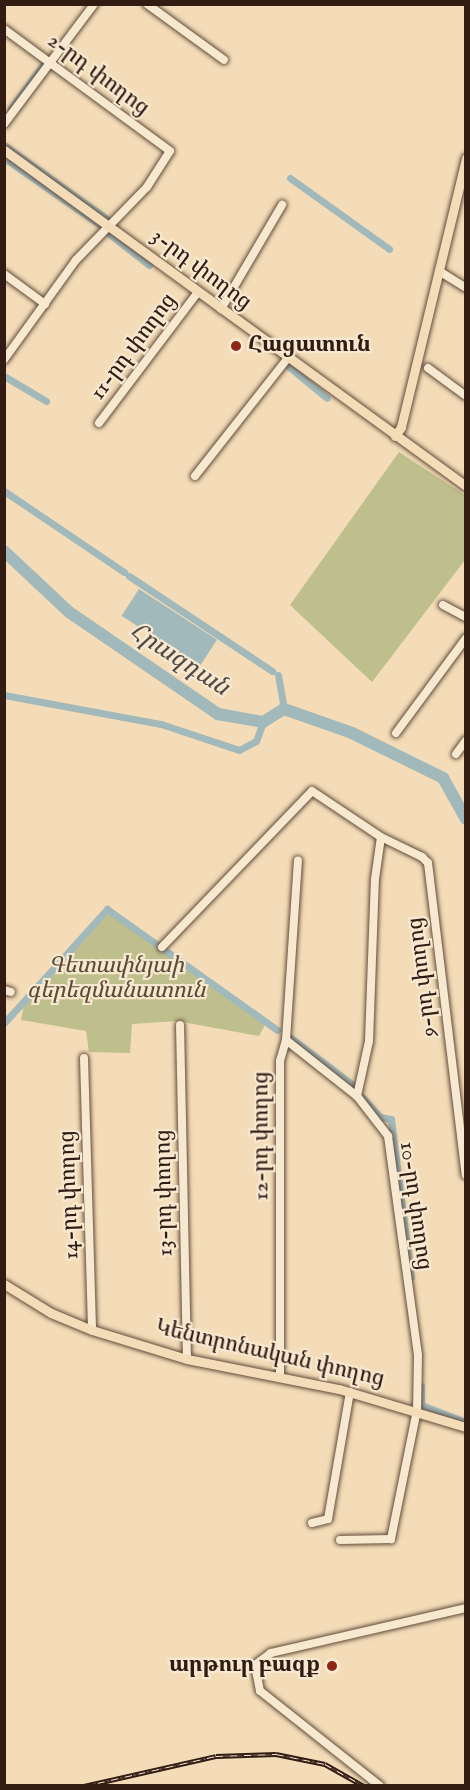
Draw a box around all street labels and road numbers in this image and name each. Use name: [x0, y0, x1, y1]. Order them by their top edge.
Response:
street label: 2-րդ փողոց: [42, 28, 154, 122]
street label: 3-րդ փողոց: [146, 224, 256, 316]
street label: 11-րդ փողոց: [85, 288, 183, 406]
street label: 9-րդ փողոց: [403, 916, 443, 1038]
street label: 12-րդ փողոց: [249, 1071, 275, 1201]
street label: 13-րդ փողոց: [151, 1129, 179, 1257]
street label: 14-րդ փողոց: [55, 1130, 85, 1260]
street label: 10-րդ փողոց: [393, 1140, 437, 1272]
street label: Կենտրոնական փողոց: [153, 1315, 387, 1393]

